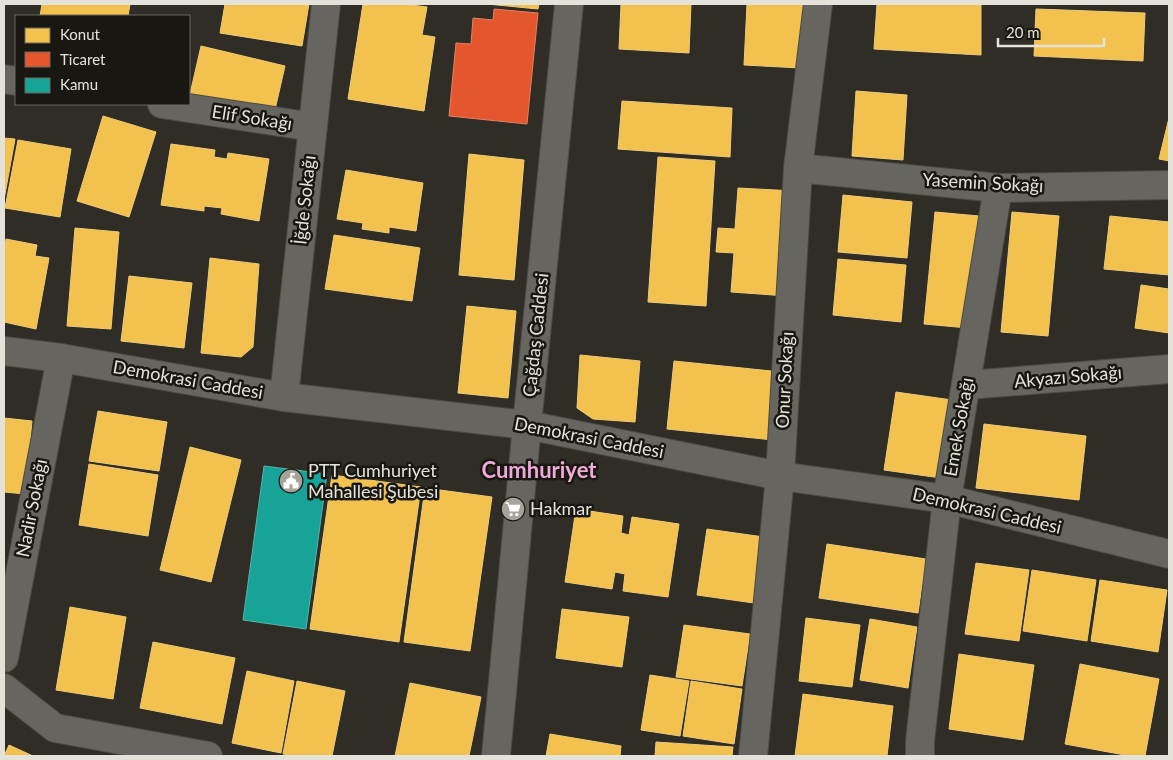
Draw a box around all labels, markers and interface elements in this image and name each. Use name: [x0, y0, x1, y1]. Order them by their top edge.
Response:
legend: [15, 15, 190, 105]
scale bar: [998, 15, 1104, 47]
text: 20 m: [1006, 23, 1040, 41]
text: Konut: [60, 25, 101, 43]
text: Ticaret: [60, 50, 106, 68]
text: Kamu: [60, 75, 98, 93]
street label: Elif Sokağı: [210, 100, 294, 134]
street label: İğde Sokağı: [288, 154, 320, 246]
street label: Yasemin Sokağı: [922, 168, 1044, 196]
street label: Çağdaş Caddesi: [518, 272, 552, 398]
street label: Onur Sokağı: [770, 331, 798, 429]
street label: Demokrasi Caddesi: [111, 355, 265, 403]
street label: Akyazı Sokağı: [1013, 360, 1123, 392]
street label: Emek Sokağı: [939, 376, 978, 478]
street label: Demokrasi Caddesi: [512, 412, 666, 462]
district label: Cumhuriyet: [482, 456, 597, 483]
street label: Nadir Sokağı: [11, 457, 51, 559]
place label: PTT Cumhuriyet Mahallesi Şubesi: [308, 459, 438, 502]
public building icon: PTT Cumhuriyet Mahallesi Şubesi: [278, 468, 304, 494]
street label: Demokrasi Caddesi: [911, 482, 1064, 538]
supermarket icon: Hakmar: [500, 496, 526, 522]
place label: Hakmar: [530, 497, 592, 519]

